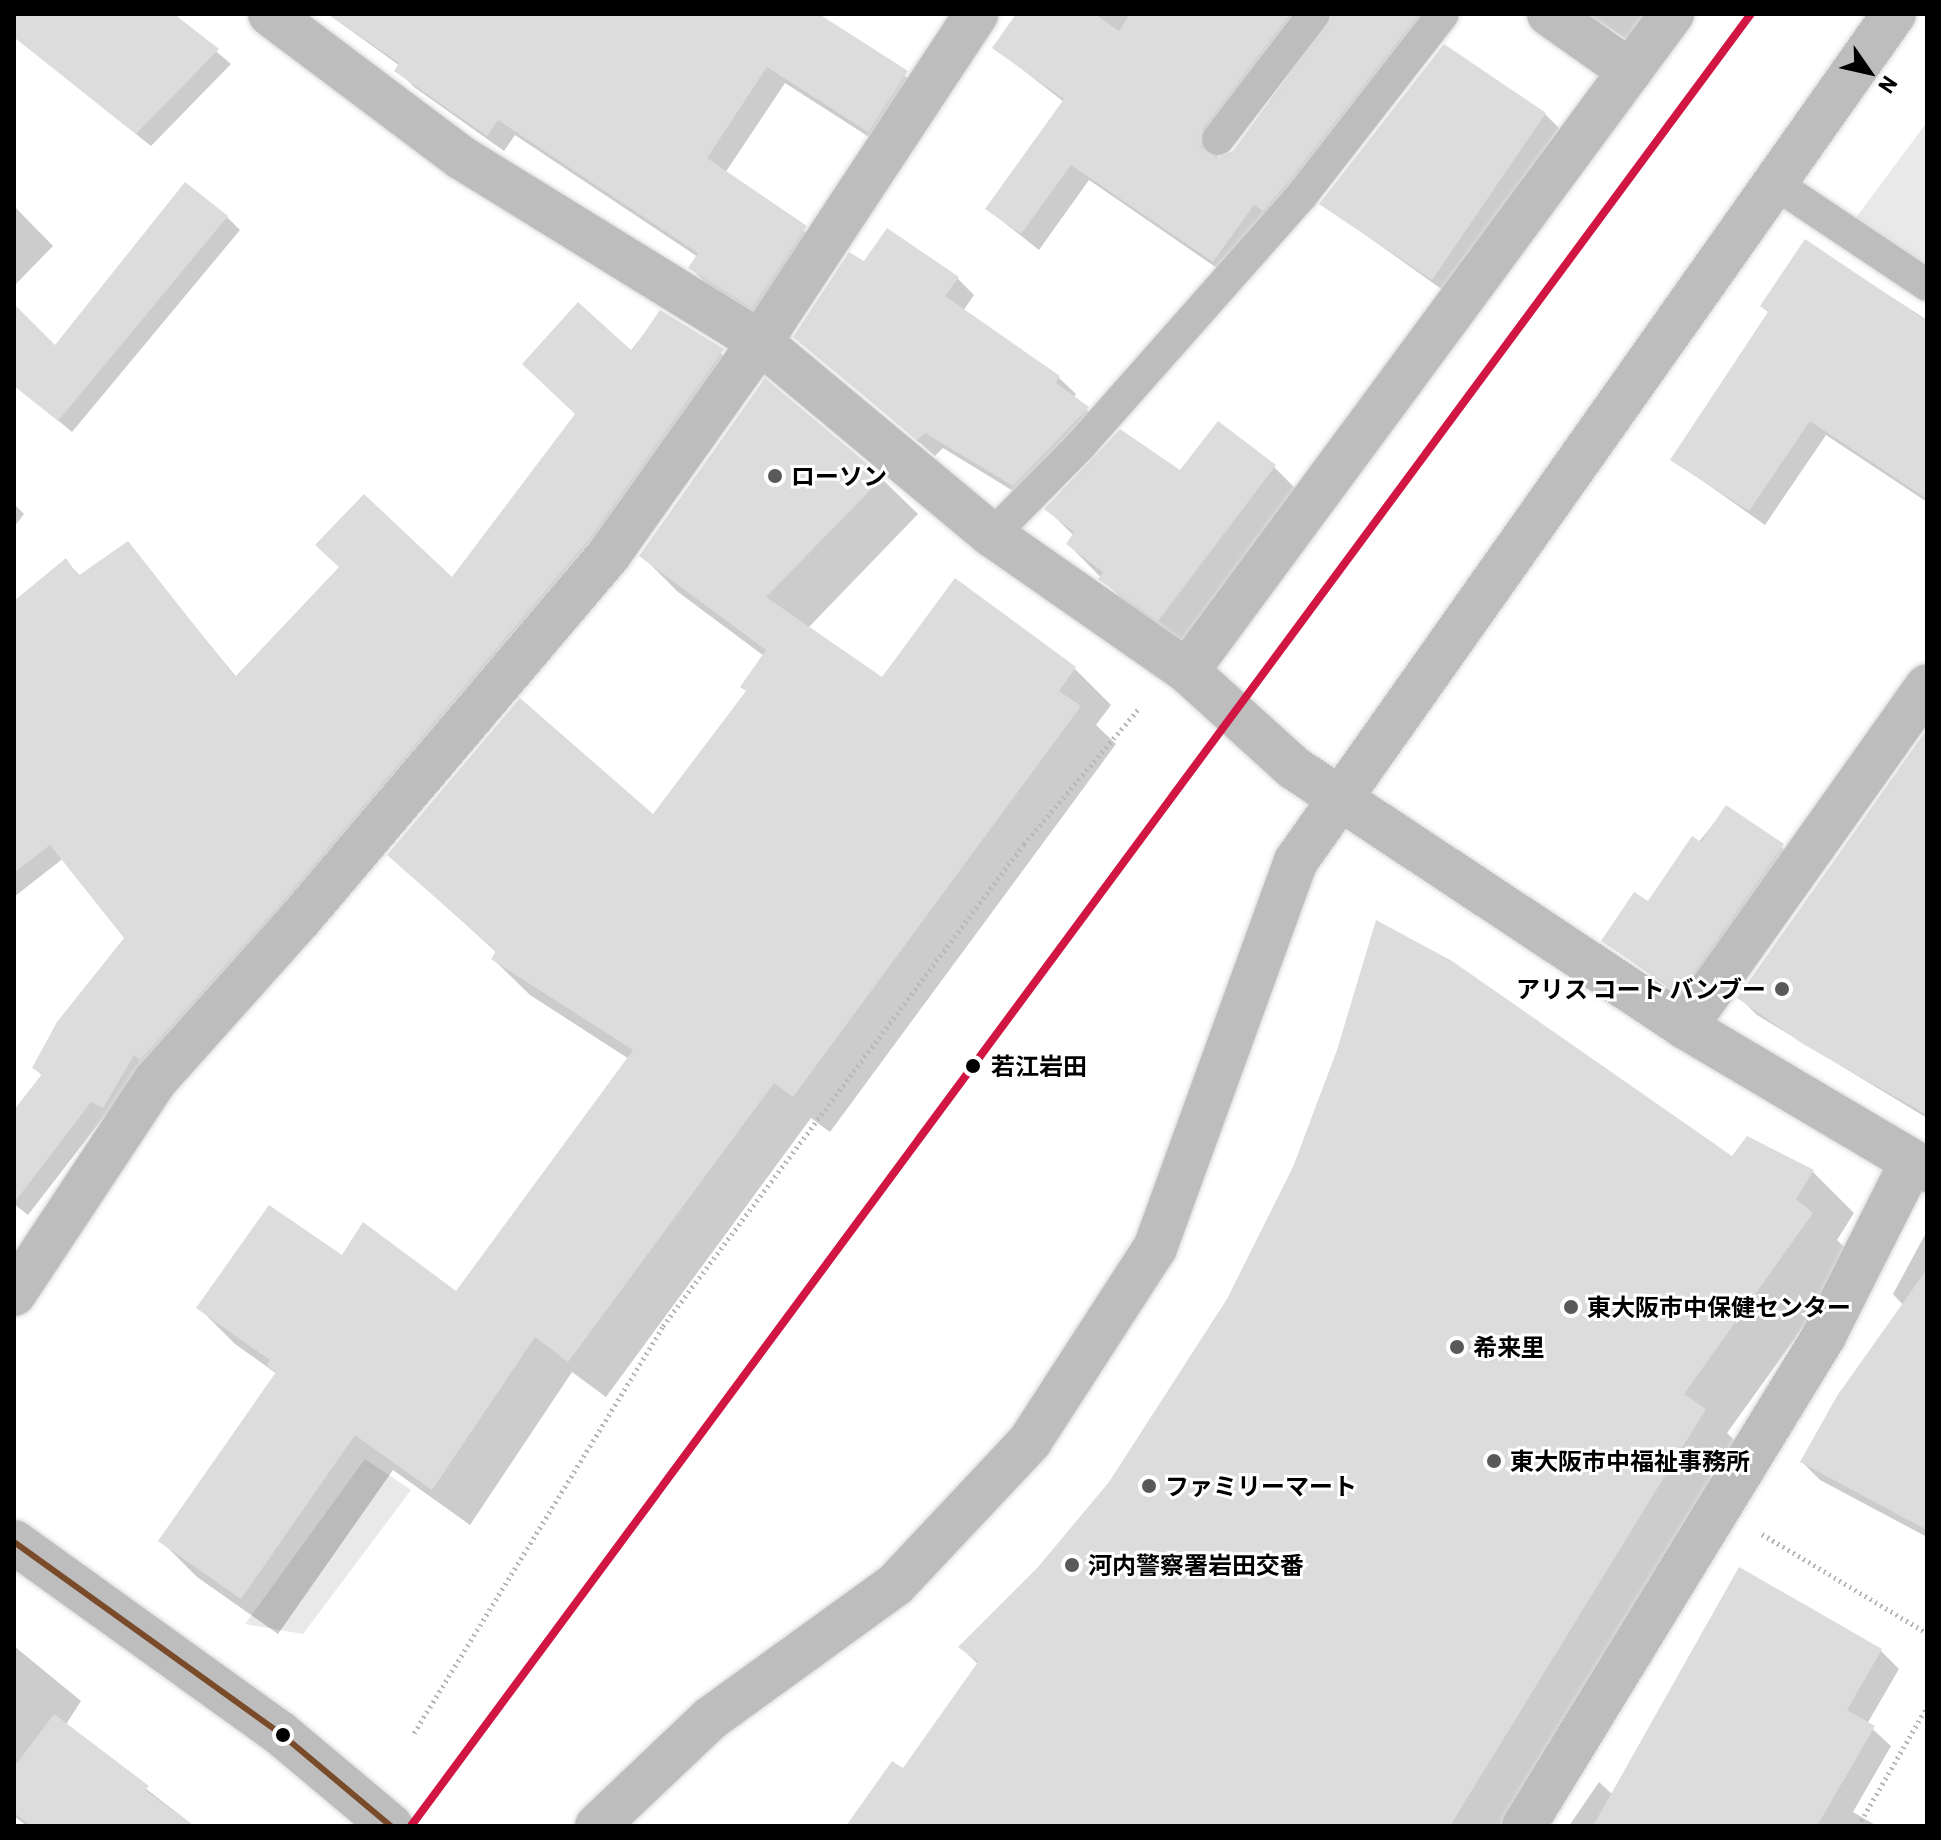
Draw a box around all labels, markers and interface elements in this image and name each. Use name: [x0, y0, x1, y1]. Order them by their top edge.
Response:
north arrow: [1829, 32, 1909, 112]
text: N: [1874, 72, 1904, 99]
place label: ローソン: [791, 462, 887, 490]
marker: ローソン: [766, 467, 784, 485]
place label: アリス コート バンブー: [1516, 975, 1766, 1003]
marker: アリス コート バンブー: [1773, 980, 1791, 998]
place label: 若江岩田: [991, 1052, 1087, 1080]
marker: 若江岩田: [962, 1055, 984, 1077]
place label: 東大阪市中保健センター: [1587, 1293, 1851, 1321]
marker: 東大阪市中保健センター: [1562, 1298, 1580, 1316]
place label: 希来里: [1473, 1333, 1545, 1361]
marker: 希来里: [1448, 1338, 1466, 1356]
place label: 東大阪市中福祉事務所: [1510, 1447, 1750, 1475]
marker: 東大阪市中福祉事務所: [1485, 1452, 1503, 1470]
place label: ファミリーマート: [1165, 1472, 1357, 1500]
marker: ファミリーマート: [1140, 1477, 1158, 1495]
place label: 河内警察署岩田交番: [1088, 1551, 1304, 1579]
marker: 河内警察署岩田交番: [1063, 1556, 1081, 1574]
unlabelled marker: [275, 1727, 291, 1743]

